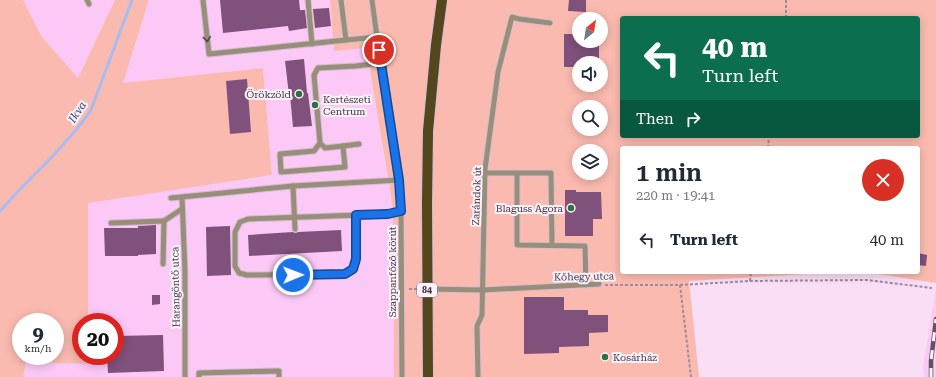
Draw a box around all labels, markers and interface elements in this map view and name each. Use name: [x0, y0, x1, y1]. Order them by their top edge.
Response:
north arrow: [572, 12, 608, 48]
map controls: [572, 12, 608, 180]
text: 40 m: [702, 31, 767, 64]
icon: left: [636, 32, 688, 84]
pin: [362, 33, 396, 67]
one-way arrow: [202, 36, 211, 42]
icon: arrive: [368, 39, 390, 61]
button: sound: [572, 56, 608, 92]
text: Turn left: [702, 65, 778, 86]
place label: Örökzöld: [246, 89, 292, 100]
marker: Örökzöld: [294, 89, 304, 99]
place label: Kertészeti Centrum: [323, 94, 371, 117]
water label: Ikva: [65, 99, 89, 126]
marker: Kertészeti Centrum: [310, 100, 320, 110]
button: search: [572, 100, 608, 136]
icon: right: [682, 108, 704, 130]
text: Then: [636, 110, 674, 128]
button: layers: [572, 144, 608, 180]
text: 1 min: [636, 159, 702, 187]
button: close: [862, 159, 904, 201]
street label: Zarándok út: [470, 166, 483, 226]
text: 220 m · 19:41: [636, 188, 715, 203]
place label: Blaguss Agora: [496, 203, 564, 214]
marker: Blaguss Agora: [566, 203, 576, 213]
street label: Szappanfőző körút: [387, 226, 398, 317]
icon: left: [636, 229, 658, 251]
text: Turn left: [670, 231, 738, 249]
text: 40 m: [870, 231, 904, 249]
street label: Harangöntő utca: [169, 246, 182, 327]
position arrow: [272, 254, 314, 296]
street label: Kőhegy utca: [554, 270, 615, 283]
road number: 84: [417, 283, 437, 297]
speed limit sign: 20: [72, 313, 124, 365]
text: 9: [32, 322, 44, 346]
text: km/h: [25, 343, 51, 354]
marker: Kosárház: [600, 352, 610, 362]
place label: Kosárház: [613, 352, 657, 363]

